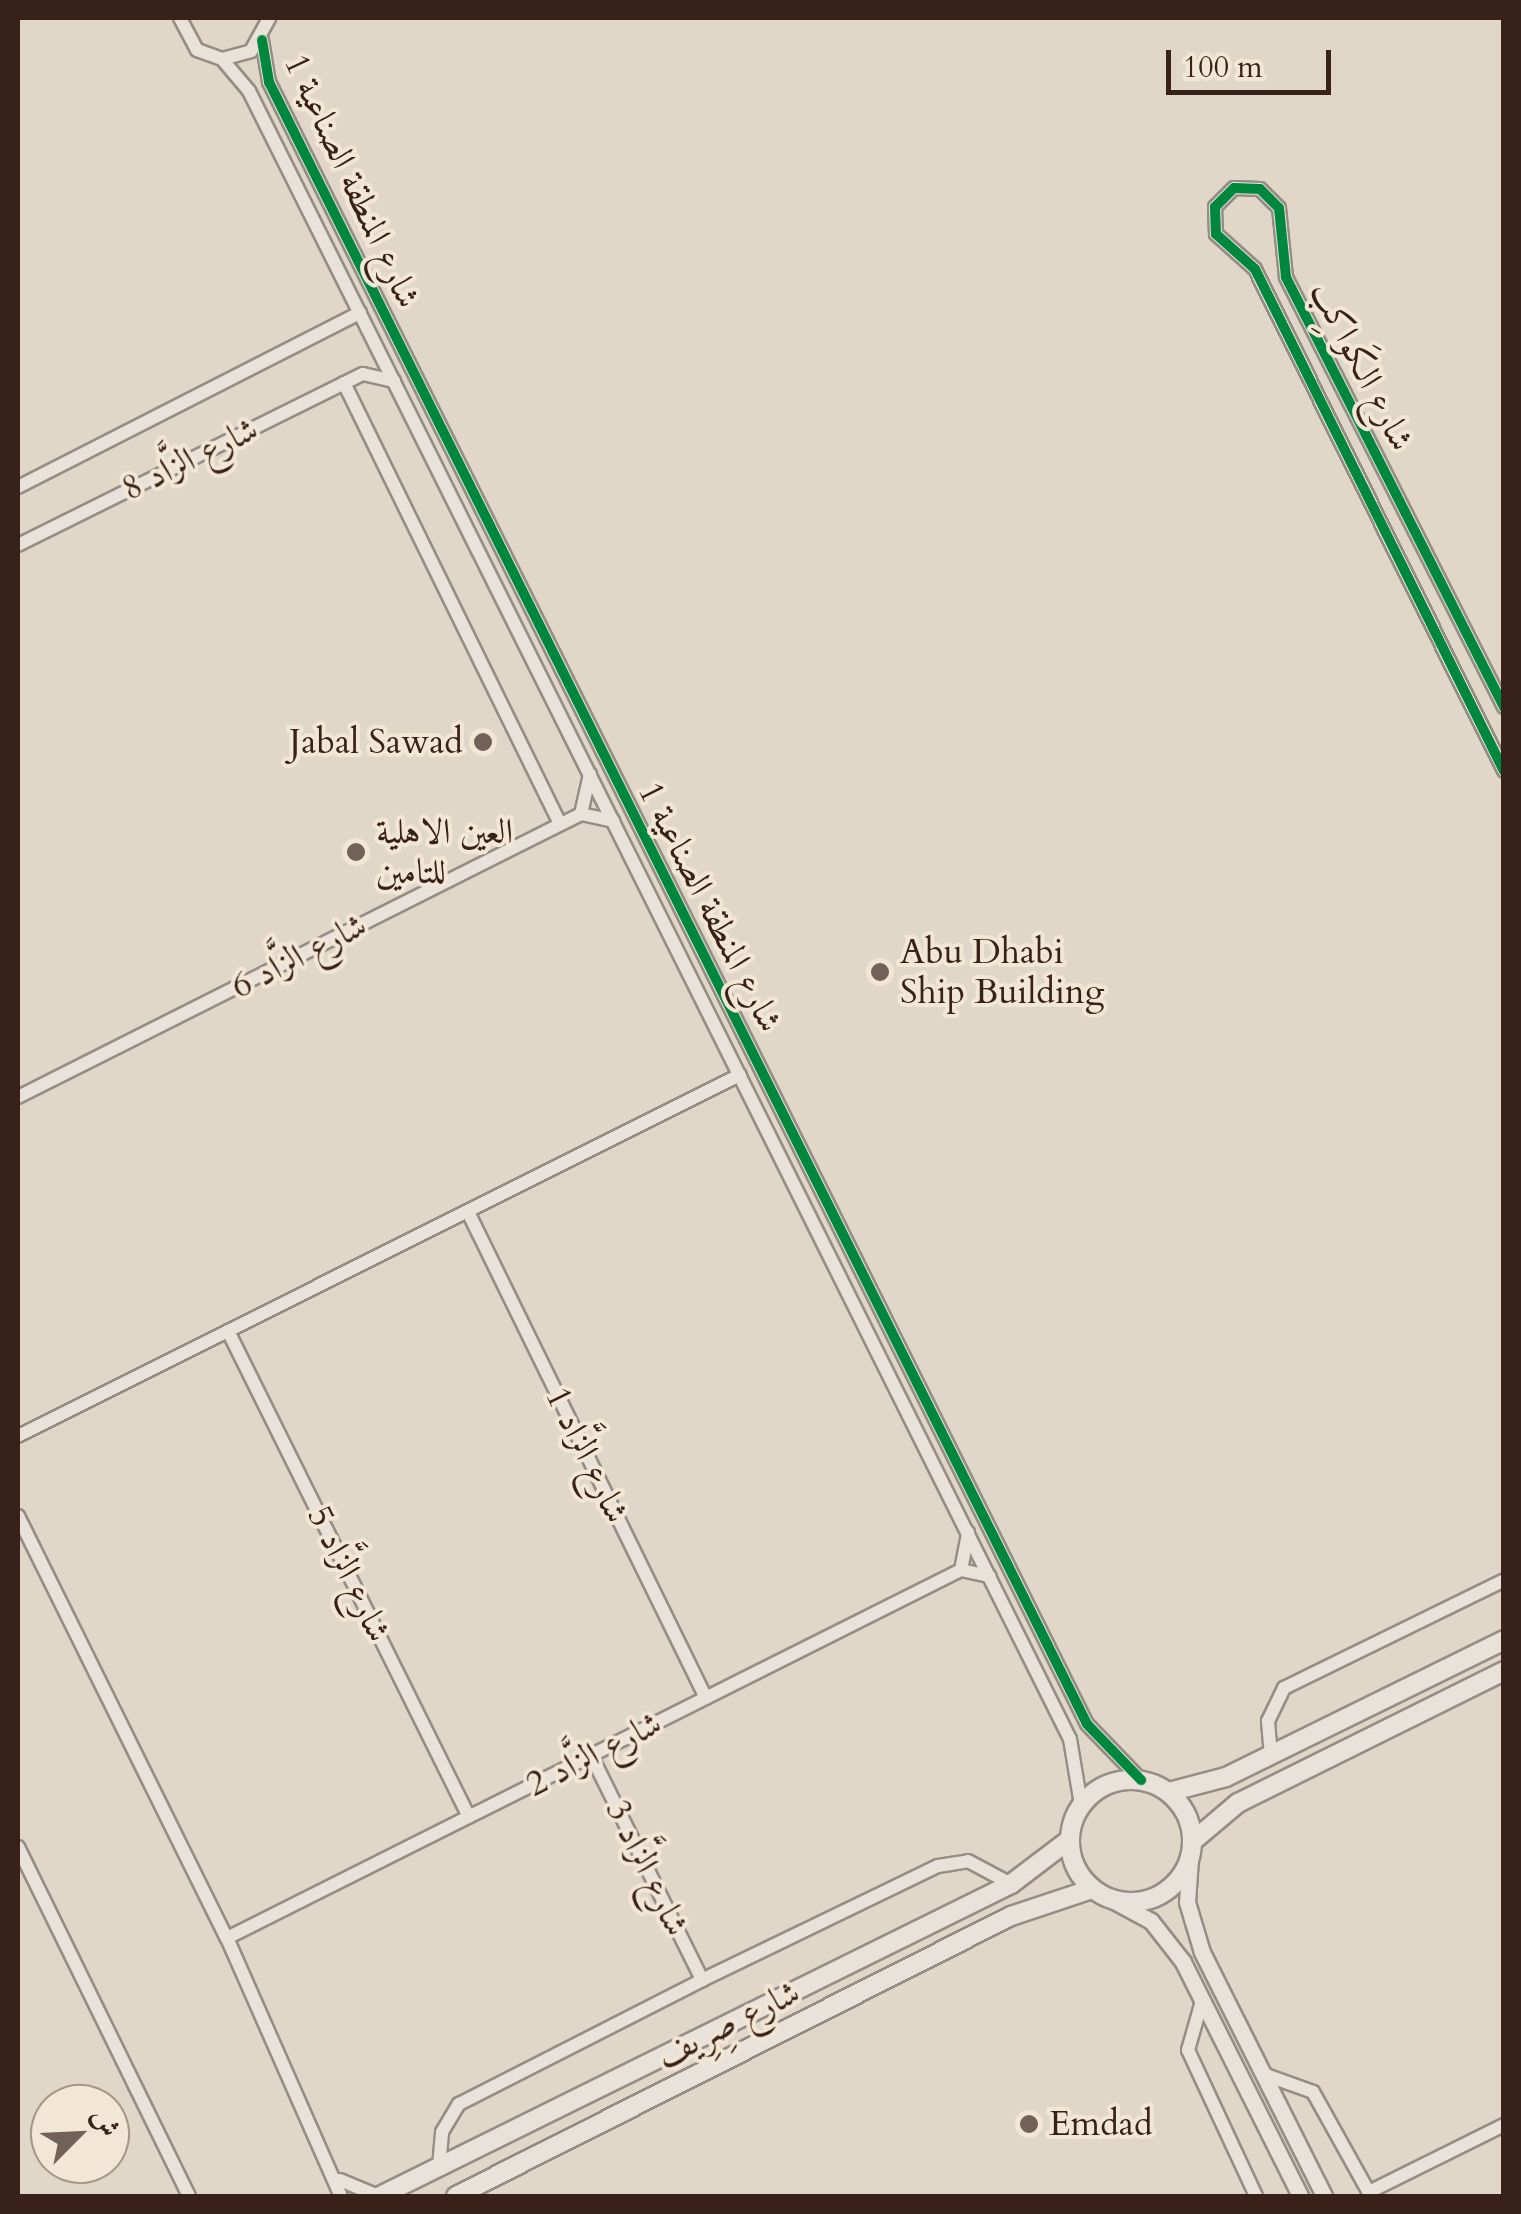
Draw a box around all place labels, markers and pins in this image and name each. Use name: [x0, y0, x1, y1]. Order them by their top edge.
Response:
place label: Jabal Sawad: [289, 721, 463, 763]
marker: Jabal Sawad: [472, 731, 494, 753]
place label: العين الاهلية للتامين: [376, 811, 513, 893]
marker: العين الاهلية للتامين: [345, 841, 367, 863]
place label: Abu Dhabi Ship Building: [900, 931, 1104, 1013]
marker: Abu Dhabi Ship Building: [869, 961, 891, 983]
place label: Emdad: [1049, 2103, 1153, 2145]
marker: Emdad: [1018, 2113, 1040, 2135]

